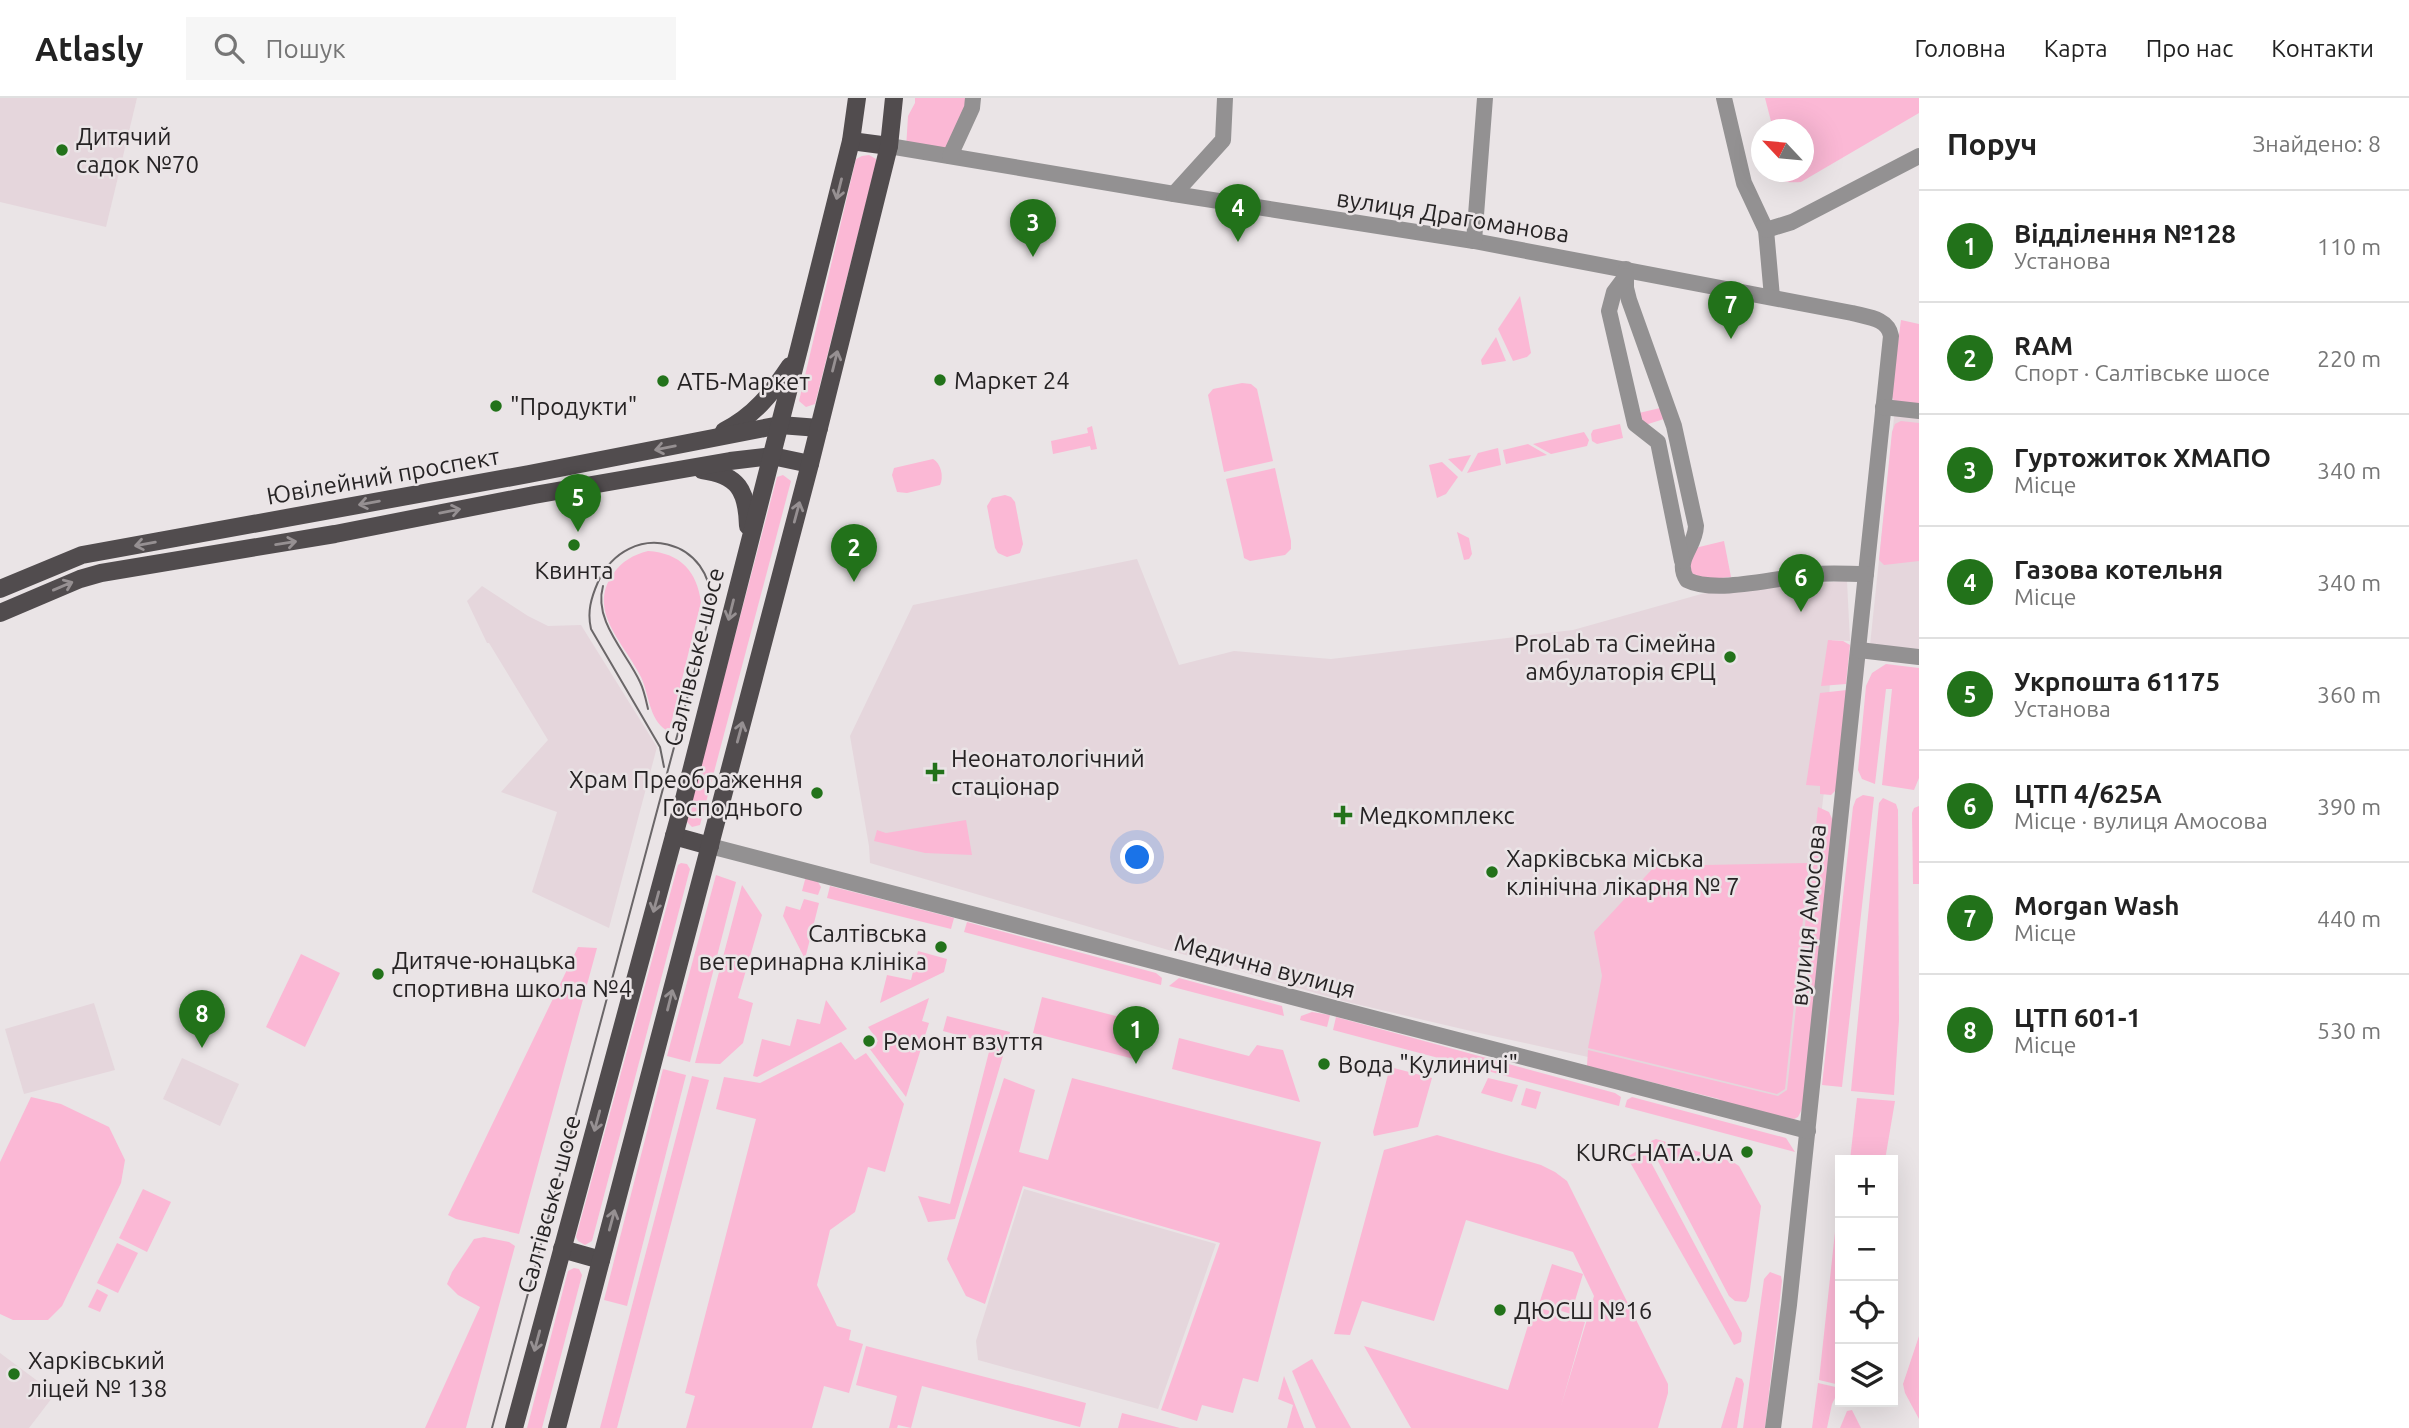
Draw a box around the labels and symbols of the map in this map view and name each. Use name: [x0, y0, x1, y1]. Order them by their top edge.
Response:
north arrow: [1751, 119, 1814, 182]
place label: Дитячий садок №70: [76, 123, 199, 178]
marker: Дитячий садок №70: [54, 142, 70, 158]
one-way arrow: [832, 177, 845, 200]
pin: 4: [1215, 184, 1261, 242]
street label: вулиця Драгоманова: [1335, 184, 1571, 248]
pin: 3: [1010, 199, 1056, 257]
pin: 7: [1708, 281, 1754, 339]
one-way arrow: [829, 350, 843, 373]
place label: Маркет 24: [954, 367, 1070, 394]
place label: АТБ-Маркет: [677, 368, 810, 395]
marker: Маркет 24: [932, 372, 948, 388]
marker: АТБ-Маркет: [655, 373, 671, 389]
place label: "Продукти": [510, 393, 637, 420]
marker: "Продукти": [488, 398, 504, 414]
one-way arrow: [654, 441, 677, 455]
street label: Ювілейний проспект: [264, 442, 502, 510]
pin: 5: [555, 474, 601, 532]
one-way arrow: [358, 497, 381, 510]
one-way arrow: [791, 501, 804, 524]
one-way arrow: [438, 504, 461, 518]
pin: 2: [831, 524, 877, 582]
one-way arrow: [274, 536, 297, 549]
marker: Квинта: [566, 537, 582, 553]
one-way arrow: [134, 538, 157, 551]
pin: 6: [1778, 554, 1824, 612]
place label: Квинта: [534, 557, 614, 584]
street label: Салтівське шосе: [659, 565, 729, 749]
one-way arrow: [52, 579, 73, 592]
one-way arrow: [724, 598, 737, 621]
place label: ProLab та Сімейна амбулаторія ЄРЦ: [1514, 630, 1716, 685]
marker: ProLab та Сімейна амбулаторія ЄРЦ: [1722, 649, 1738, 665]
one-way arrow: [734, 721, 747, 743]
place label: Неонатологічний стаціонар: [951, 745, 1145, 800]
marker: Неонатологічний стаціонар: [925, 762, 945, 782]
place label: Храм Преображення Господнього: [569, 766, 803, 821]
marker: Храм Преображення Господнього: [809, 785, 825, 801]
place label: Медкомплекс: [1359, 802, 1515, 829]
marker: Медкомплекс: [1333, 805, 1353, 825]
street label: вулиця Амосова: [1785, 823, 1831, 1007]
your location: [1120, 840, 1154, 874]
place label: Харківська міська клінічна лікарня № 7: [1506, 845, 1739, 900]
marker: Харківська міська клінічна лікарня № 7: [1484, 864, 1500, 880]
one-way arrow: [649, 890, 662, 913]
place label: Салтівська ветеринарна клініка: [699, 920, 927, 975]
street label: Медична вулиця: [1172, 929, 1358, 1003]
marker: Салтівська ветеринарна клініка: [933, 939, 949, 955]
place label: Дитяче-юнацька спортивна школа №4: [392, 947, 632, 1002]
marker: Дитяче-юнацька спортивна школа №4: [370, 966, 386, 982]
one-way arrow: [664, 989, 677, 1012]
pin: 8: [179, 990, 225, 1048]
pin: 1: [1113, 1006, 1159, 1064]
place label: Ремонт взуття: [883, 1028, 1043, 1055]
marker: Ремонт взуття: [861, 1033, 877, 1049]
place label: Вода "Кулиничі": [1338, 1051, 1518, 1078]
marker: Вода "Кулиничі": [1316, 1056, 1332, 1072]
one-way arrow: [589, 1110, 602, 1132]
street label: Салтівське шосе: [512, 1112, 586, 1296]
place label: KURCHATA.UA: [1576, 1139, 1733, 1166]
marker: KURCHATA.UA: [1739, 1144, 1755, 1160]
one-way arrow: [606, 1209, 619, 1232]
place label: ДЮСШ №16: [1514, 1297, 1652, 1324]
marker: ДЮСШ №16: [1492, 1302, 1508, 1318]
one-way arrow: [530, 1330, 543, 1352]
place label: Харківський ліцей № 138: [28, 1347, 167, 1402]
marker: Харківський ліцей № 138: [6, 1366, 22, 1382]

